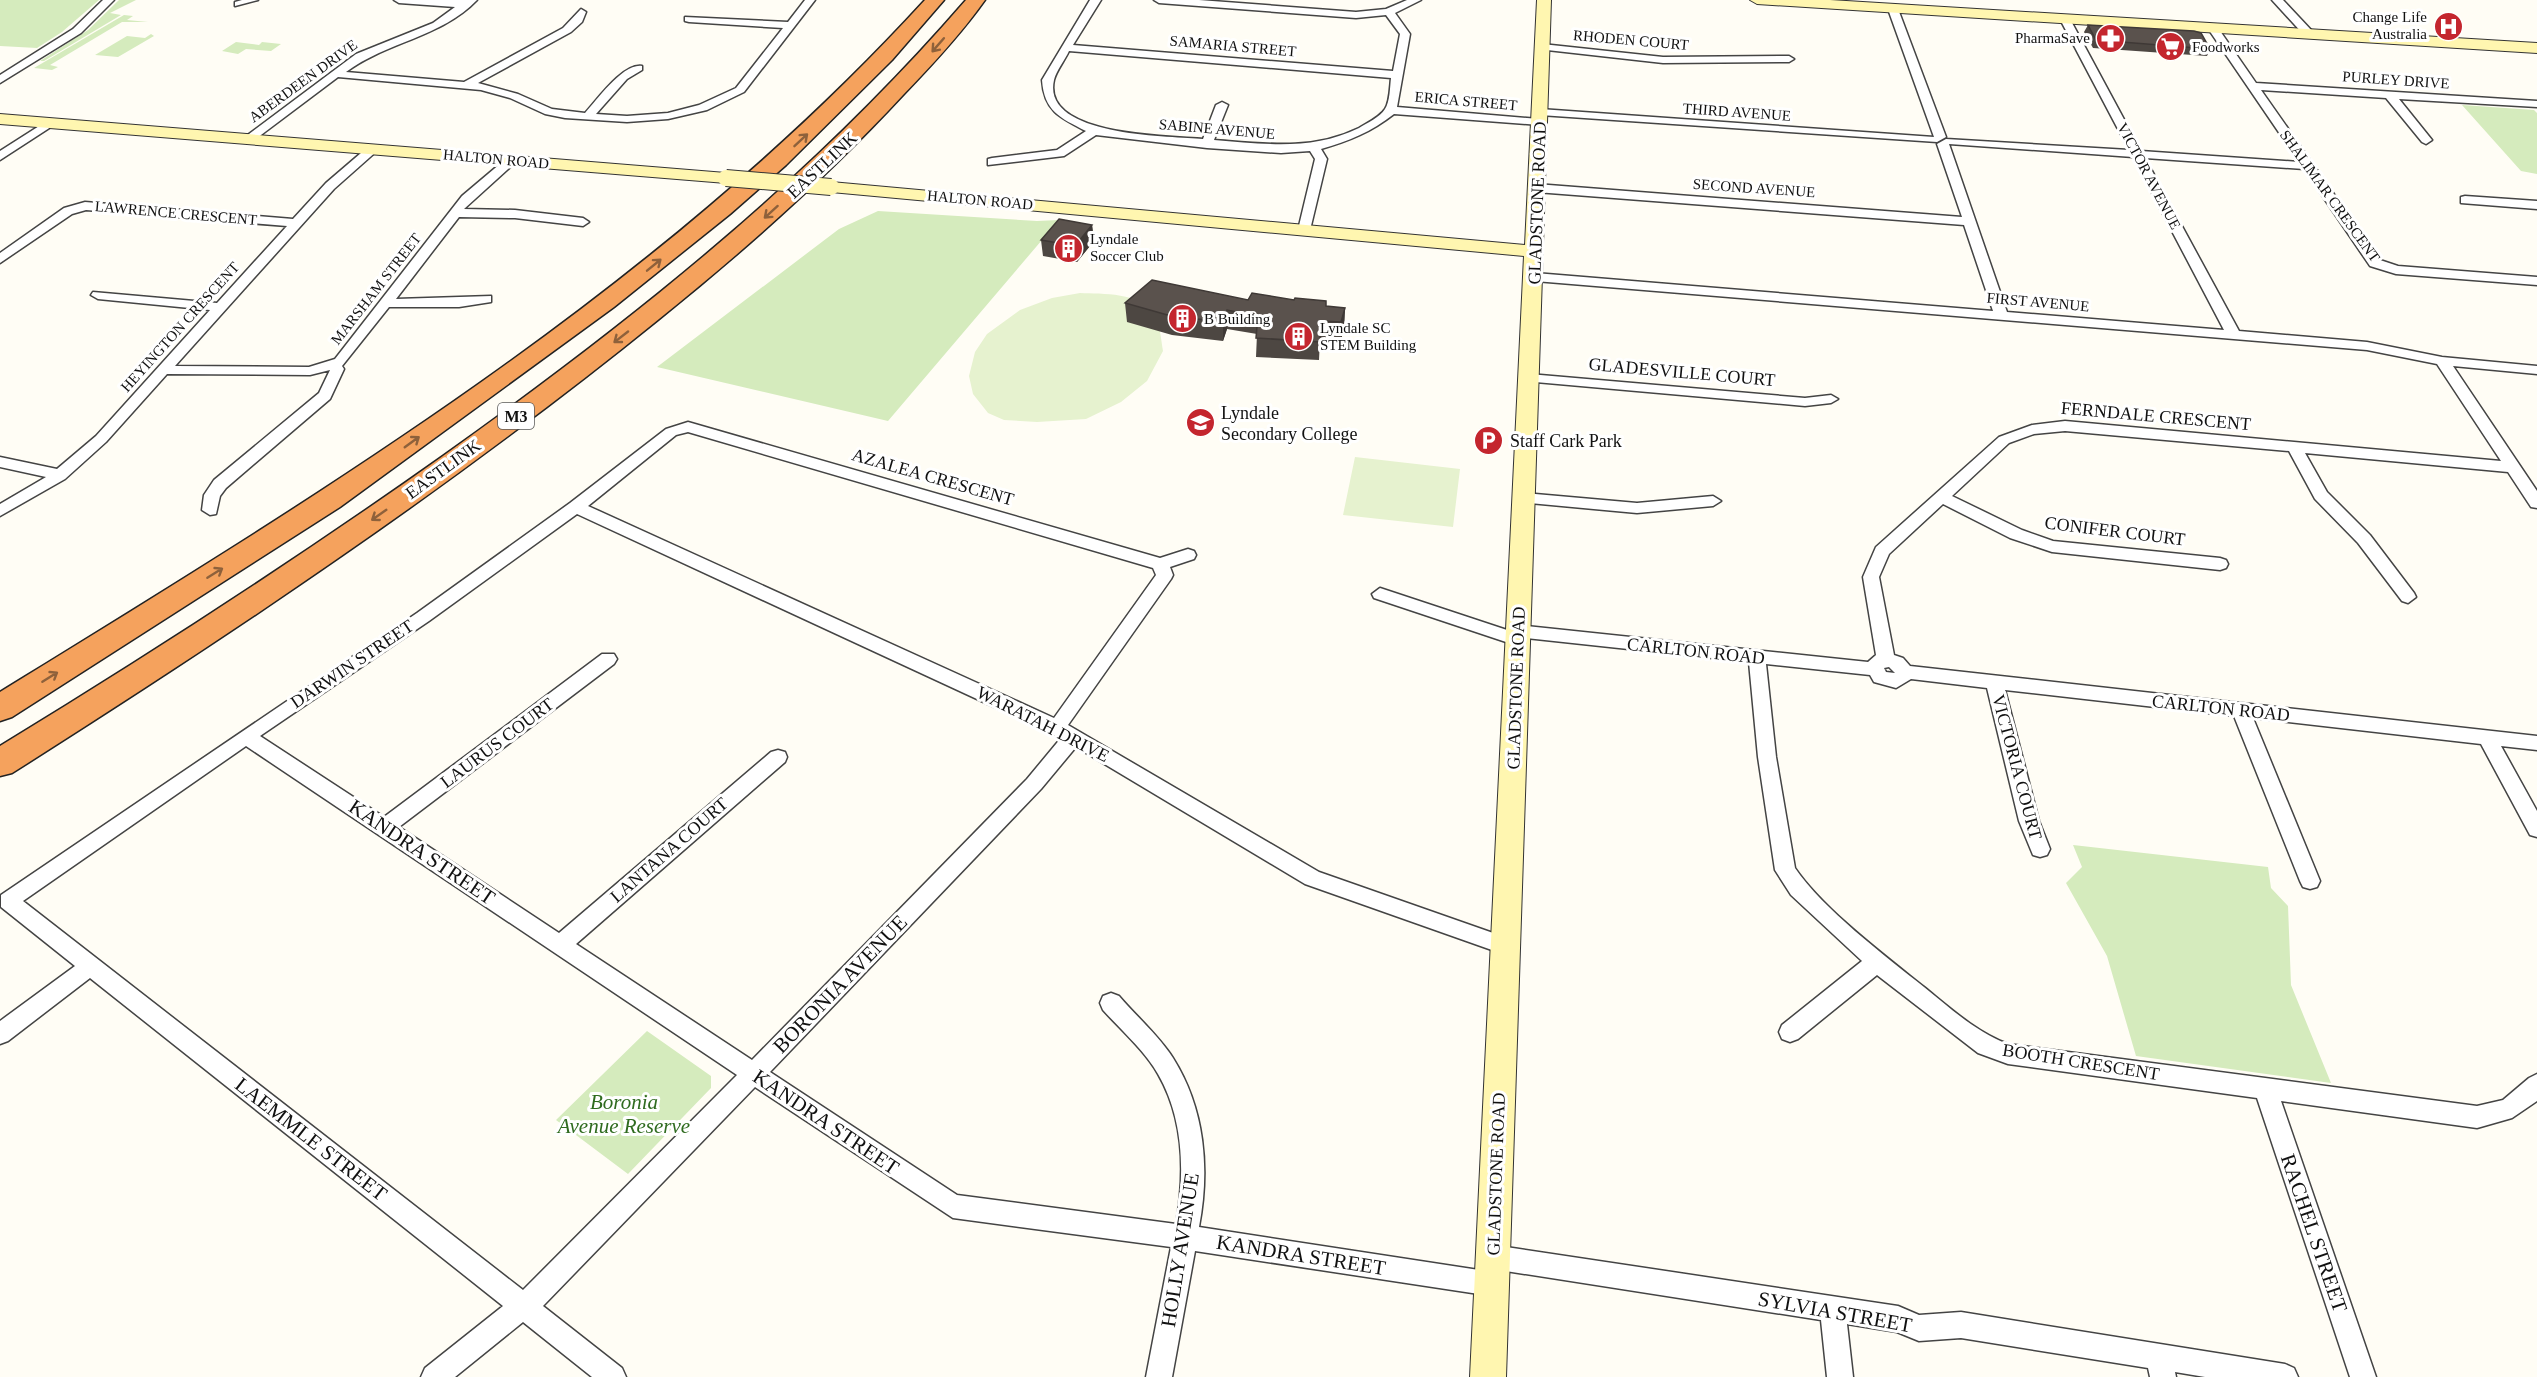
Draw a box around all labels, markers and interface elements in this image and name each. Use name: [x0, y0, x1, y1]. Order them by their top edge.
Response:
place label: Change Life Australia: [2352, 9, 2427, 42]
hospital icon: Change Life Australia: [2432, 10, 2464, 42]
pharmacy icon: PharmaSave: [2095, 22, 2127, 54]
street label: RHODEN COURT: [1572, 27, 1690, 53]
place label: PharmaSave: [2015, 30, 2090, 46]
supermarket icon: Foodworks: [2155, 31, 2187, 63]
street label: SAMARIA STREET: [1169, 32, 1297, 60]
street label: ABERDEEN DRIVE: [246, 36, 360, 126]
one-way arrow: [932, 37, 945, 53]
place label: Foodworks: [2192, 39, 2260, 55]
street label: PURLEY DRIVE: [2342, 68, 2450, 92]
street label: ERICA STREET: [1414, 89, 1518, 113]
street label: THIRD AVENUE: [1682, 100, 1792, 124]
street label: SABINE AVENUE: [1158, 116, 1276, 142]
street label: VICTOR AVENUE: [2114, 120, 2184, 232]
street label: GLADSTONE ROAD: [1524, 121, 1550, 285]
street label: SHALIMAR CRESCENT: [2277, 127, 2383, 265]
street label: EASTLINK: [783, 128, 861, 202]
one-way arrow: [793, 133, 808, 147]
street label: HALTON ROAD: [442, 146, 550, 172]
street label: SECOND AVENUE: [1692, 176, 1816, 200]
street label: HALTON ROAD: [926, 187, 1034, 213]
street label: LAWRENCE CRESCENT: [94, 198, 258, 228]
one-way arrow: [764, 205, 779, 219]
street label: MARSHAM STREET: [328, 230, 424, 348]
place label: Lyndale Soccer Club: [1090, 231, 1164, 264]
building icon: Lyndale Soccer Club: [1053, 232, 1085, 264]
street label: HEYINGTON CRESCENT: [118, 259, 242, 395]
one-way arrow: [646, 259, 662, 272]
street label: FIRST AVENUE: [1986, 290, 2090, 314]
building icon: B Building: [1167, 303, 1199, 335]
place label: B Building: [1204, 311, 1271, 327]
place label: Lyndale SC STEM Building: [1320, 320, 1417, 353]
building icon: Lyndale SC STEM Building: [1283, 321, 1315, 353]
one-way arrow: [613, 330, 629, 343]
street label: GLADESVILLE COURT: [1588, 354, 1776, 390]
street label: FERNDALE CRESCENT: [2060, 398, 2252, 434]
road number: M3: [498, 403, 534, 429]
place label: Lyndale Secondary College: [1221, 403, 1357, 444]
school or university icon: Lyndale Secondary College: [1184, 407, 1216, 439]
parking icon: Staff Cark Park: [1473, 425, 1505, 457]
place label: Staff Cark Park: [1510, 431, 1622, 451]
street label: EASTLINK: [402, 435, 484, 503]
one-way arrow: [403, 435, 419, 448]
street label: AZALEA CRESCENT: [850, 444, 1016, 510]
one-way arrow: [372, 509, 388, 521]
street label: CONIFER COURT: [2044, 512, 2186, 550]
one-way arrow: [206, 567, 223, 579]
street label: GLADSTONE ROAD: [1503, 606, 1529, 770]
street label: DARWIN STREET: [287, 616, 417, 712]
street label: CARLTON ROAD: [1626, 634, 1766, 668]
one-way arrow: [41, 670, 58, 683]
street label: WARATAH DRIVE: [973, 682, 1113, 766]
street label: CARLTON ROAD: [2151, 691, 2291, 725]
street label: VICTORIA COURT: [1988, 692, 2046, 842]
street label: LAURUS COURT: [436, 694, 558, 792]
street label: KANDRA STREET: [344, 794, 500, 910]
street label: LANTANA COURT: [606, 794, 732, 906]
street label: BORONIA AVENUE: [768, 910, 912, 1058]
street label: BOOTH CRESCENT: [2001, 1040, 2161, 1084]
street label: KANDRA STREET: [748, 1064, 904, 1180]
street label: LAEMMLE STREET: [230, 1072, 392, 1206]
park label: Boronia Avenue Reserve: [556, 1090, 690, 1138]
street label: GLADSTONE ROAD: [1483, 1092, 1509, 1256]
street label: RACHEL STREET: [2276, 1151, 2352, 1315]
street label: HOLLY AVENUE: [1156, 1171, 1204, 1329]
street label: KANDRA STREET: [1215, 1230, 1387, 1280]
street label: SYLVIA STREET: [1756, 1287, 1914, 1337]

